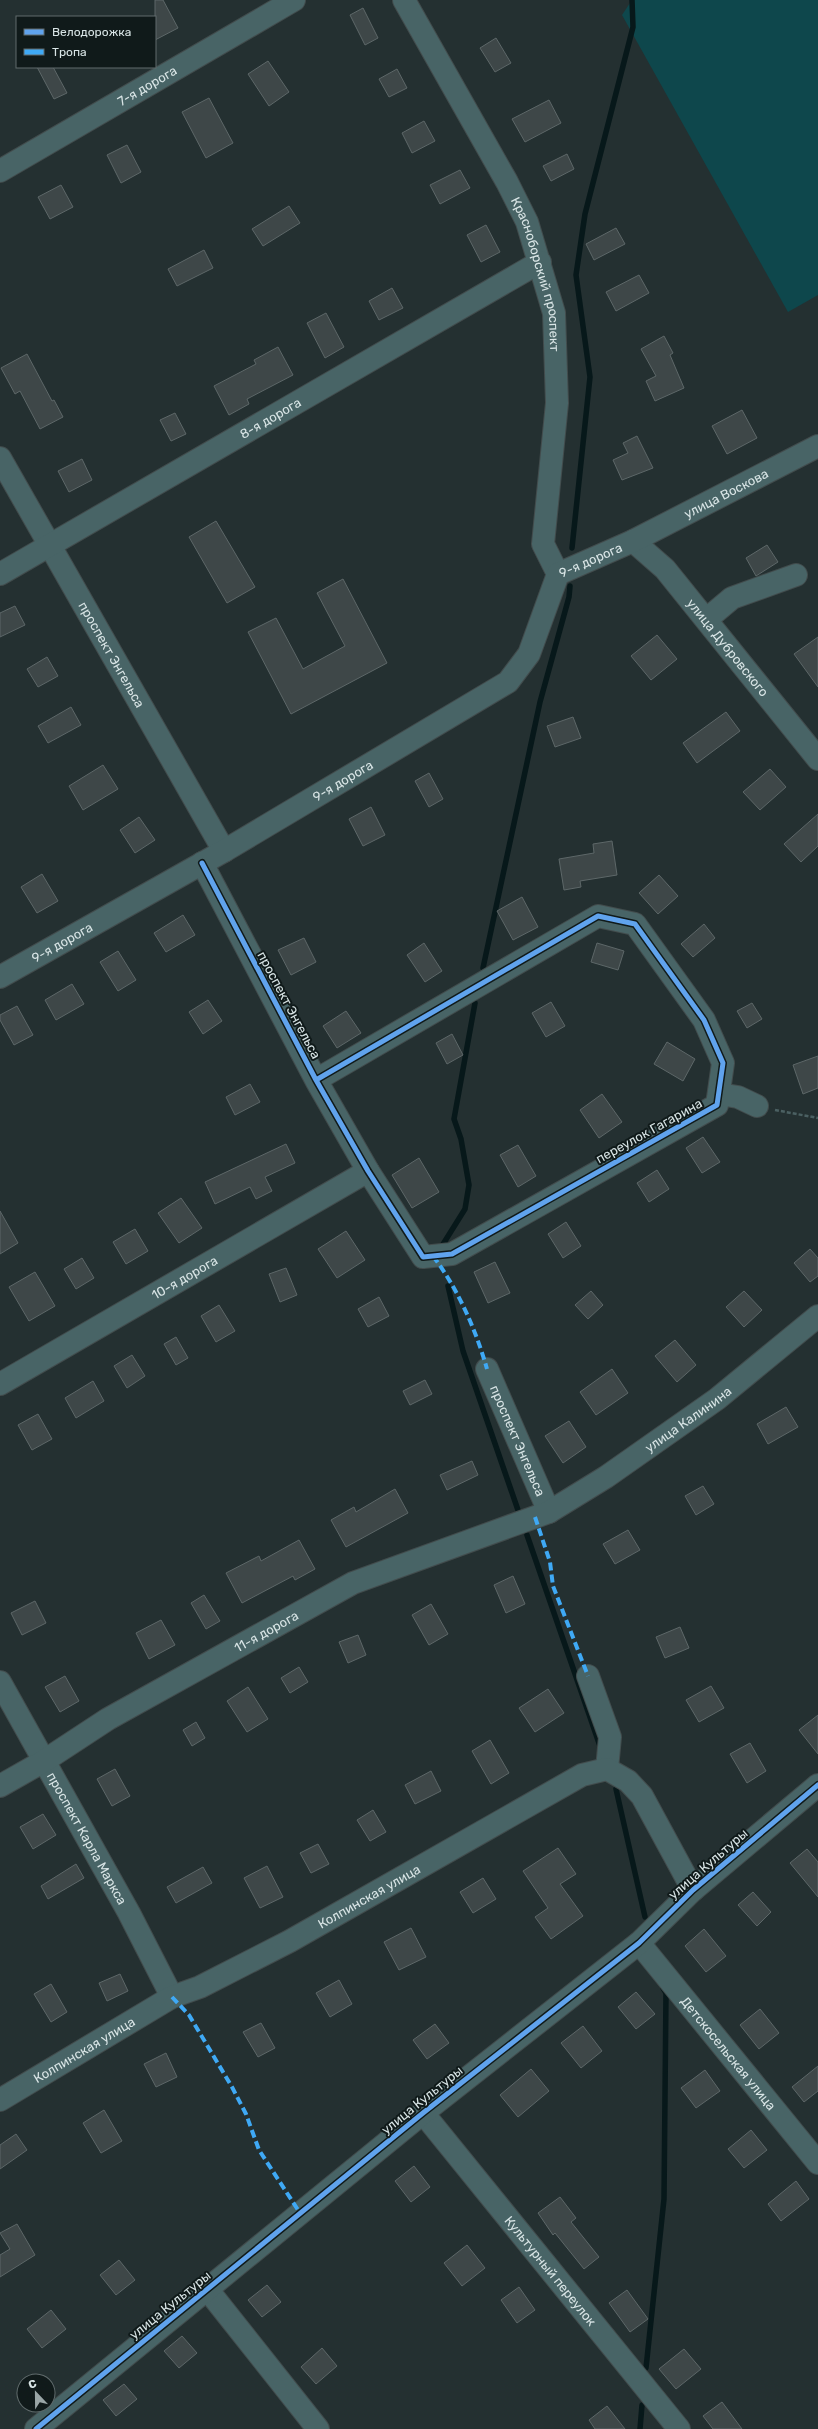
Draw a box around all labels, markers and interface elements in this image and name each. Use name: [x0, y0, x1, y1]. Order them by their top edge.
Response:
legend: [16, 16, 156, 68]
text: Велодорожка: [52, 25, 131, 39]
text: Тропа: [52, 45, 87, 59]
street label: 7-я дорога: [115, 62, 179, 109]
street label: Красноборский проспект: [508, 194, 563, 352]
street label: 8-я дорога: [237, 394, 303, 441]
street label: улица Воскова: [681, 465, 771, 521]
street label: 9-я дорога: [557, 539, 624, 580]
street label: улица Дубровского: [684, 595, 772, 699]
street label: проспект Энгельса: [76, 599, 148, 710]
street label: 9-я дорога: [310, 757, 375, 804]
street label: 9-я дорога: [29, 919, 95, 965]
street label: проспект Энгельса: [254, 949, 324, 1061]
street label: переулок Гагарина: [593, 1096, 705, 1166]
street label: 10-я дорога: [149, 1252, 220, 1302]
street label: проспект Энгельса: [487, 1383, 549, 1498]
street label: улица Калинина: [642, 1383, 734, 1455]
street label: 11-я дорога: [231, 1607, 301, 1655]
street label: проспект Карла Маркса: [44, 1769, 130, 1907]
street label: улица Культуры: [665, 1826, 751, 1902]
street label: Колпинская улица: [315, 1861, 423, 1931]
street label: Детскосельская улица: [678, 1993, 779, 2113]
street label: Колпинская улица: [31, 2014, 137, 2086]
street label: улица Культуры: [379, 2063, 465, 2137]
street label: Культурный переулок: [502, 2213, 600, 2329]
street label: улица Культуры: [127, 2268, 213, 2342]
north arrow: [16, 2373, 56, 2413]
text: С: [26, 2377, 39, 2392]

